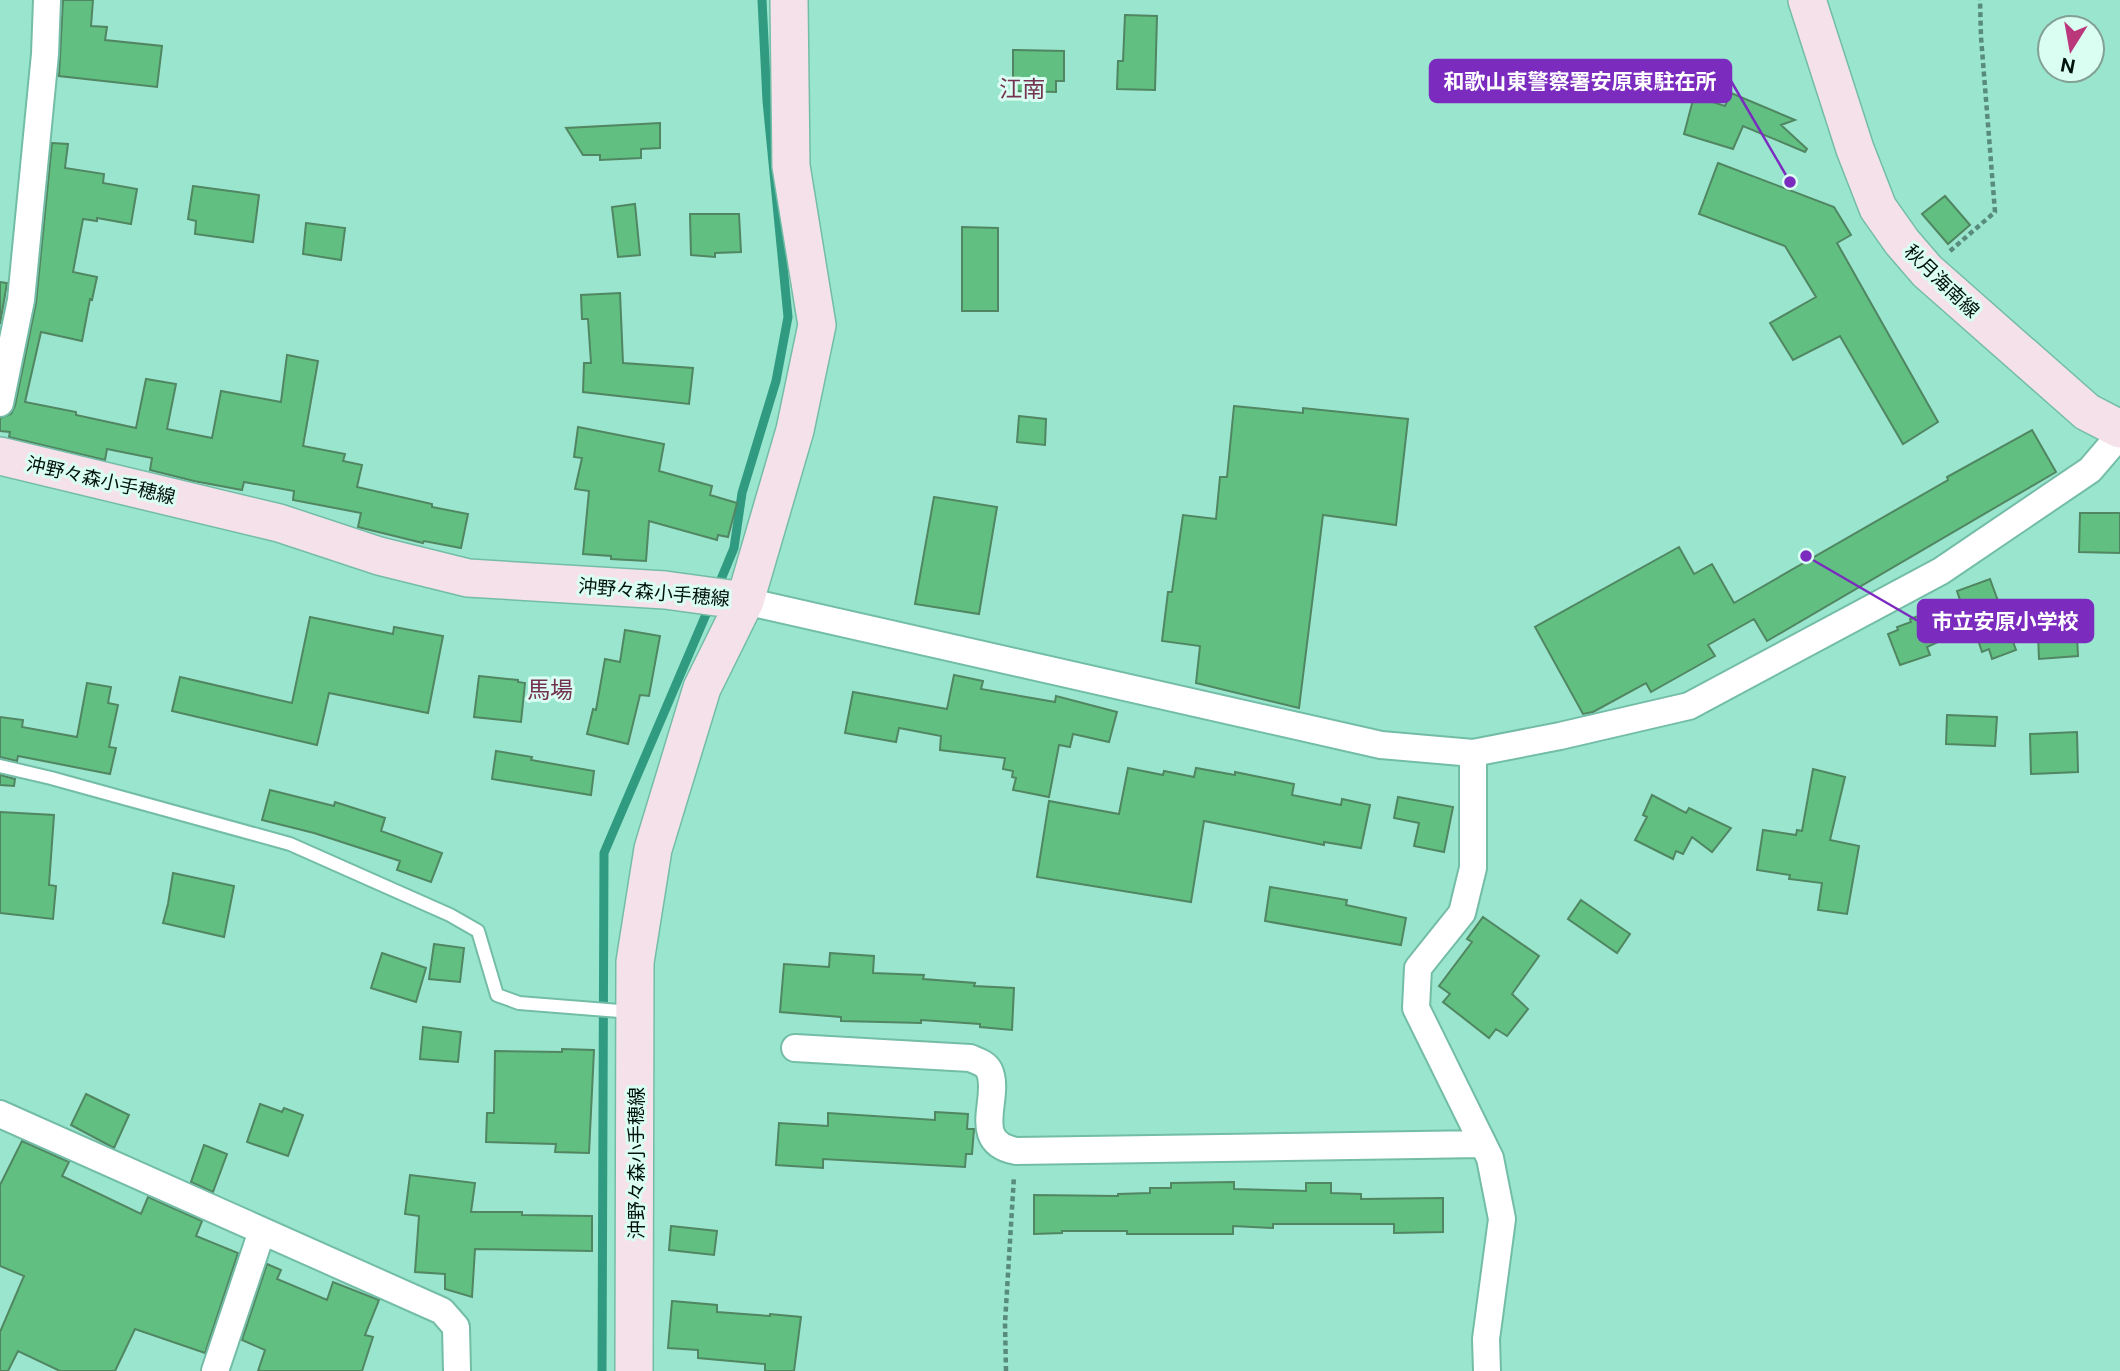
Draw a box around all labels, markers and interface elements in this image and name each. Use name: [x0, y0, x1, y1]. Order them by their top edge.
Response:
north arrow: [2036, 14, 2106, 84]
text: N: [2058, 53, 2077, 78]
callout: 和歌山東警察署安原東駐在所: [1430, 60, 1731, 102]
text: 和歌山東警察署安原東駐在所: [1444, 69, 1717, 94]
district label: 江南: [999, 75, 1045, 102]
street label: 秋月海南線: [1900, 240, 1984, 322]
street label: 沖野々森小手穂線: [24, 452, 178, 508]
street label: 沖野々森小手穂線: [577, 574, 731, 610]
callout: 市立安原小学校: [1918, 600, 2093, 642]
text: 市立安原小学校: [1932, 609, 2079, 634]
district label: 馬場: [527, 676, 573, 703]
street label: 沖野々森小手穂線: [625, 1087, 647, 1239]

